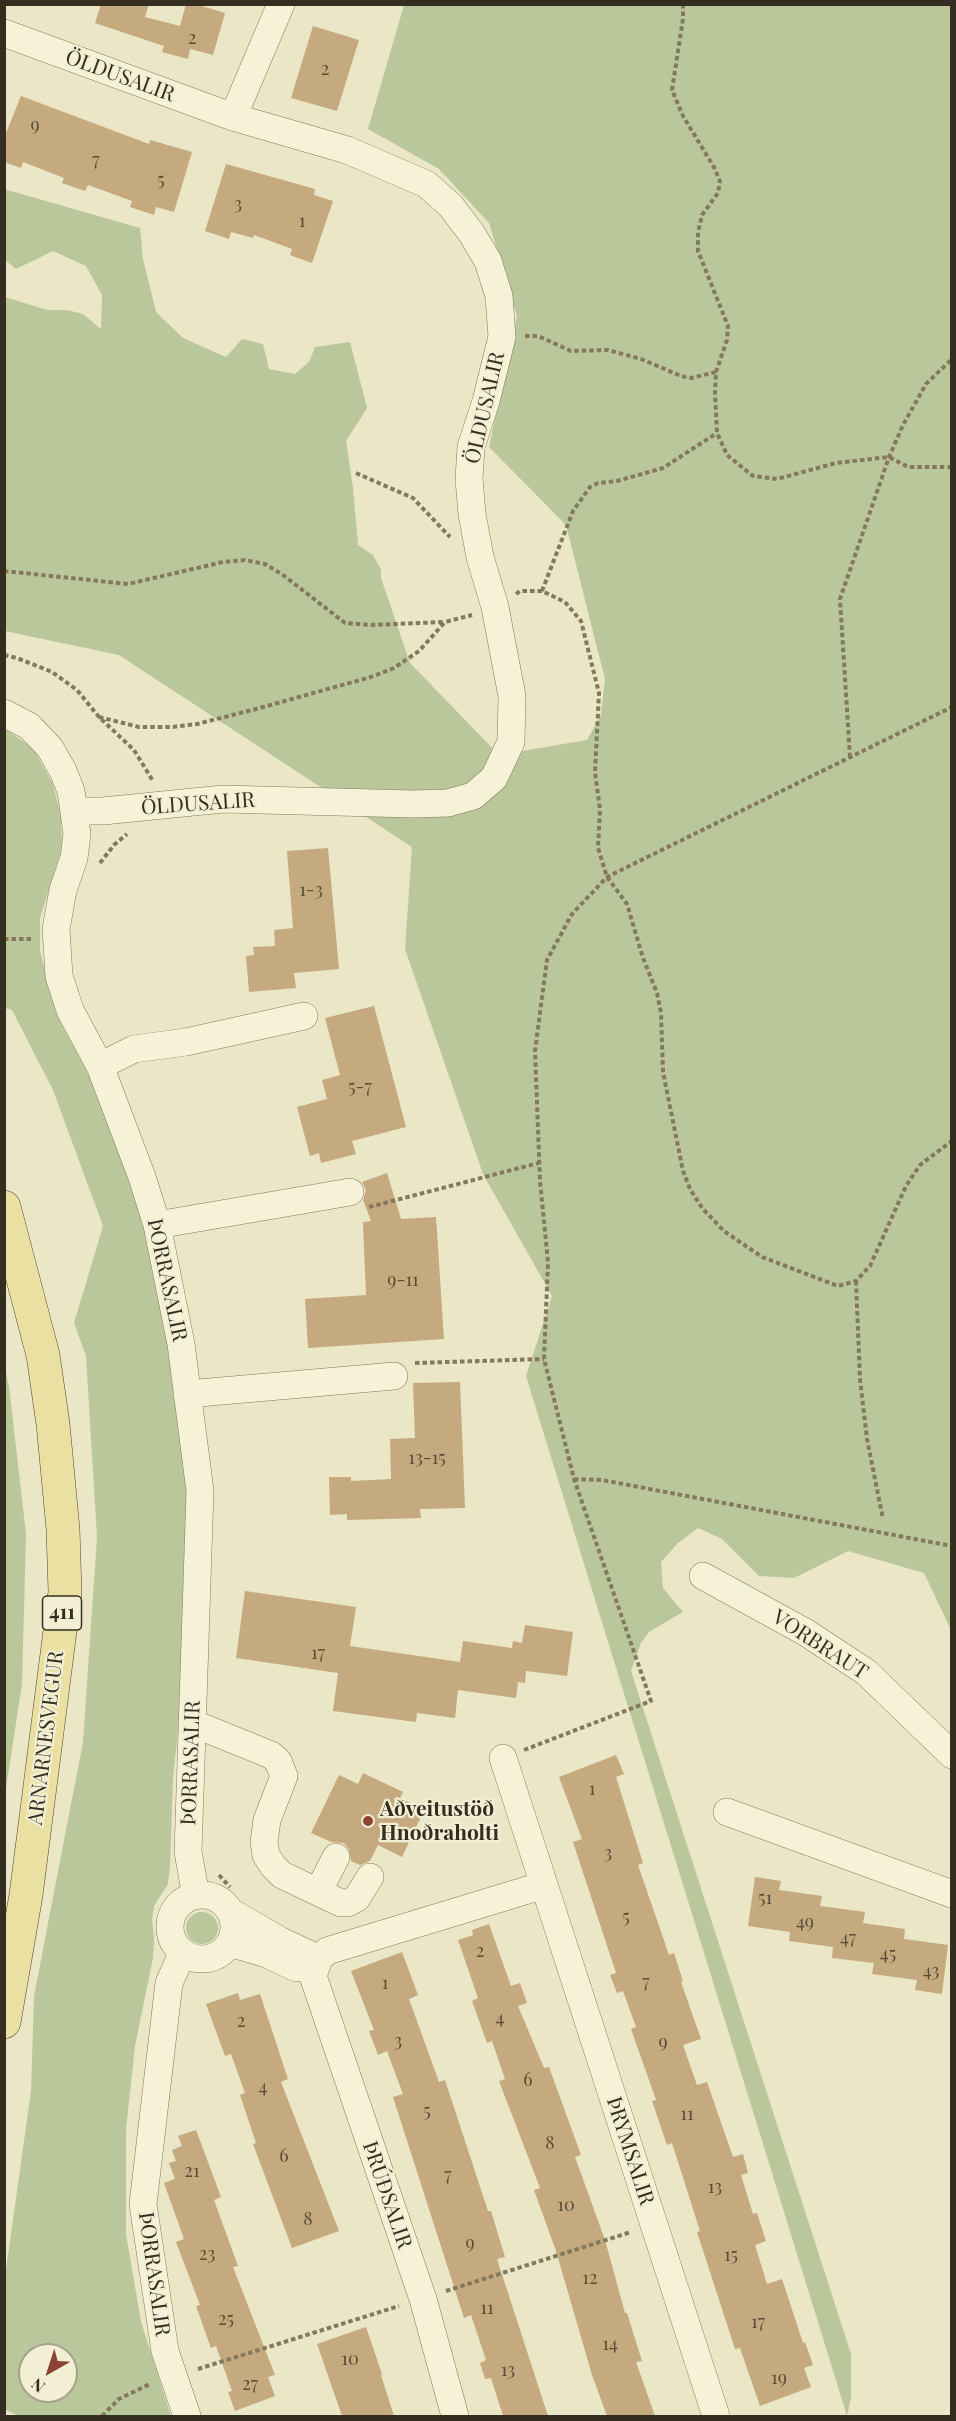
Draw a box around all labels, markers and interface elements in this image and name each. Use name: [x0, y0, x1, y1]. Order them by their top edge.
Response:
house number: 2: [188, 27, 196, 49]
street label: ÖLDUSALIR: [62, 45, 178, 107]
house number: 2: [321, 58, 329, 80]
house number: 9: [30, 114, 40, 136]
house number: 7: [92, 149, 100, 171]
house number: 5: [157, 169, 165, 191]
house number: 3: [234, 193, 242, 215]
house number: 1: [299, 210, 305, 232]
street label: ÖLDUSALIR: [460, 350, 510, 466]
street label: ÖLDUSALIR: [140, 787, 256, 821]
house number: 1-3: [299, 879, 323, 901]
house number: 5-7: [348, 1076, 372, 1098]
street label: ÞORRASALIR: [142, 1216, 192, 1344]
house number: 9-11: [387, 1269, 419, 1291]
house number: 13-15: [408, 1447, 446, 1469]
road number: 411: [42, 1596, 82, 1630]
street label: VORBRAUT: [767, 1605, 873, 1685]
house number: 17: [311, 1642, 325, 1664]
street label: ARNARNESVEGUR: [23, 1650, 69, 1826]
street label: ÞORRASALIR: [176, 1700, 206, 1826]
house number: 1: [589, 1778, 595, 1800]
place label: Aðveitustöð Hnoðraholti: [380, 1796, 499, 1846]
marker: Aðveitustöð Hnoðraholti: [361, 1814, 375, 1828]
house number: 3: [604, 1842, 612, 1864]
house number: 51: [758, 1887, 772, 1909]
house number: 5: [622, 1906, 630, 1928]
house number: 49: [796, 1911, 814, 1933]
house number: 47: [840, 1927, 856, 1949]
house number: 2: [476, 1940, 484, 1962]
house number: 45: [880, 1943, 896, 1965]
house number: 43: [923, 1960, 939, 1982]
house number: 7: [642, 1971, 650, 1993]
house number: 1: [382, 1972, 388, 1994]
house number: 4: [496, 2007, 504, 2029]
house number: 2: [237, 2010, 245, 2032]
house number: 3: [394, 2030, 402, 2052]
house number: 9: [658, 2031, 668, 2053]
house number: 6: [523, 2069, 533, 2091]
house number: 4: [259, 2076, 267, 2098]
street label: ÞRYMSALIR: [601, 2094, 659, 2208]
house number: 5: [423, 2100, 431, 2122]
house number: 11: [680, 2103, 694, 2125]
house number: 8: [545, 2132, 555, 2154]
street label: ÞRÚÐSALIR: [357, 2138, 417, 2252]
house number: 6: [279, 2145, 289, 2167]
house number: 21: [184, 2160, 200, 2182]
house number: 7: [444, 2164, 452, 2186]
house number: 13: [708, 2176, 722, 2198]
house number: 10: [557, 2194, 575, 2216]
house number: 8: [303, 2208, 313, 2230]
street label: ÞORRASALIR: [133, 2210, 175, 2338]
house number: 9: [465, 2232, 475, 2254]
house number: 23: [199, 2243, 215, 2265]
house number: 15: [724, 2244, 738, 2266]
house number: 12: [582, 2267, 598, 2289]
house number: 11: [480, 2297, 494, 2319]
house number: 25: [218, 2308, 234, 2330]
house number: 17: [751, 2311, 765, 2333]
house number: 14: [602, 2333, 618, 2355]
north arrow: [18, 2343, 78, 2403]
house number: 10: [341, 2348, 359, 2370]
house number: 13: [501, 2359, 515, 2381]
house number: 19: [771, 2367, 787, 2389]
house number: 27: [242, 2373, 258, 2395]
text: N: [27, 2374, 49, 2398]

